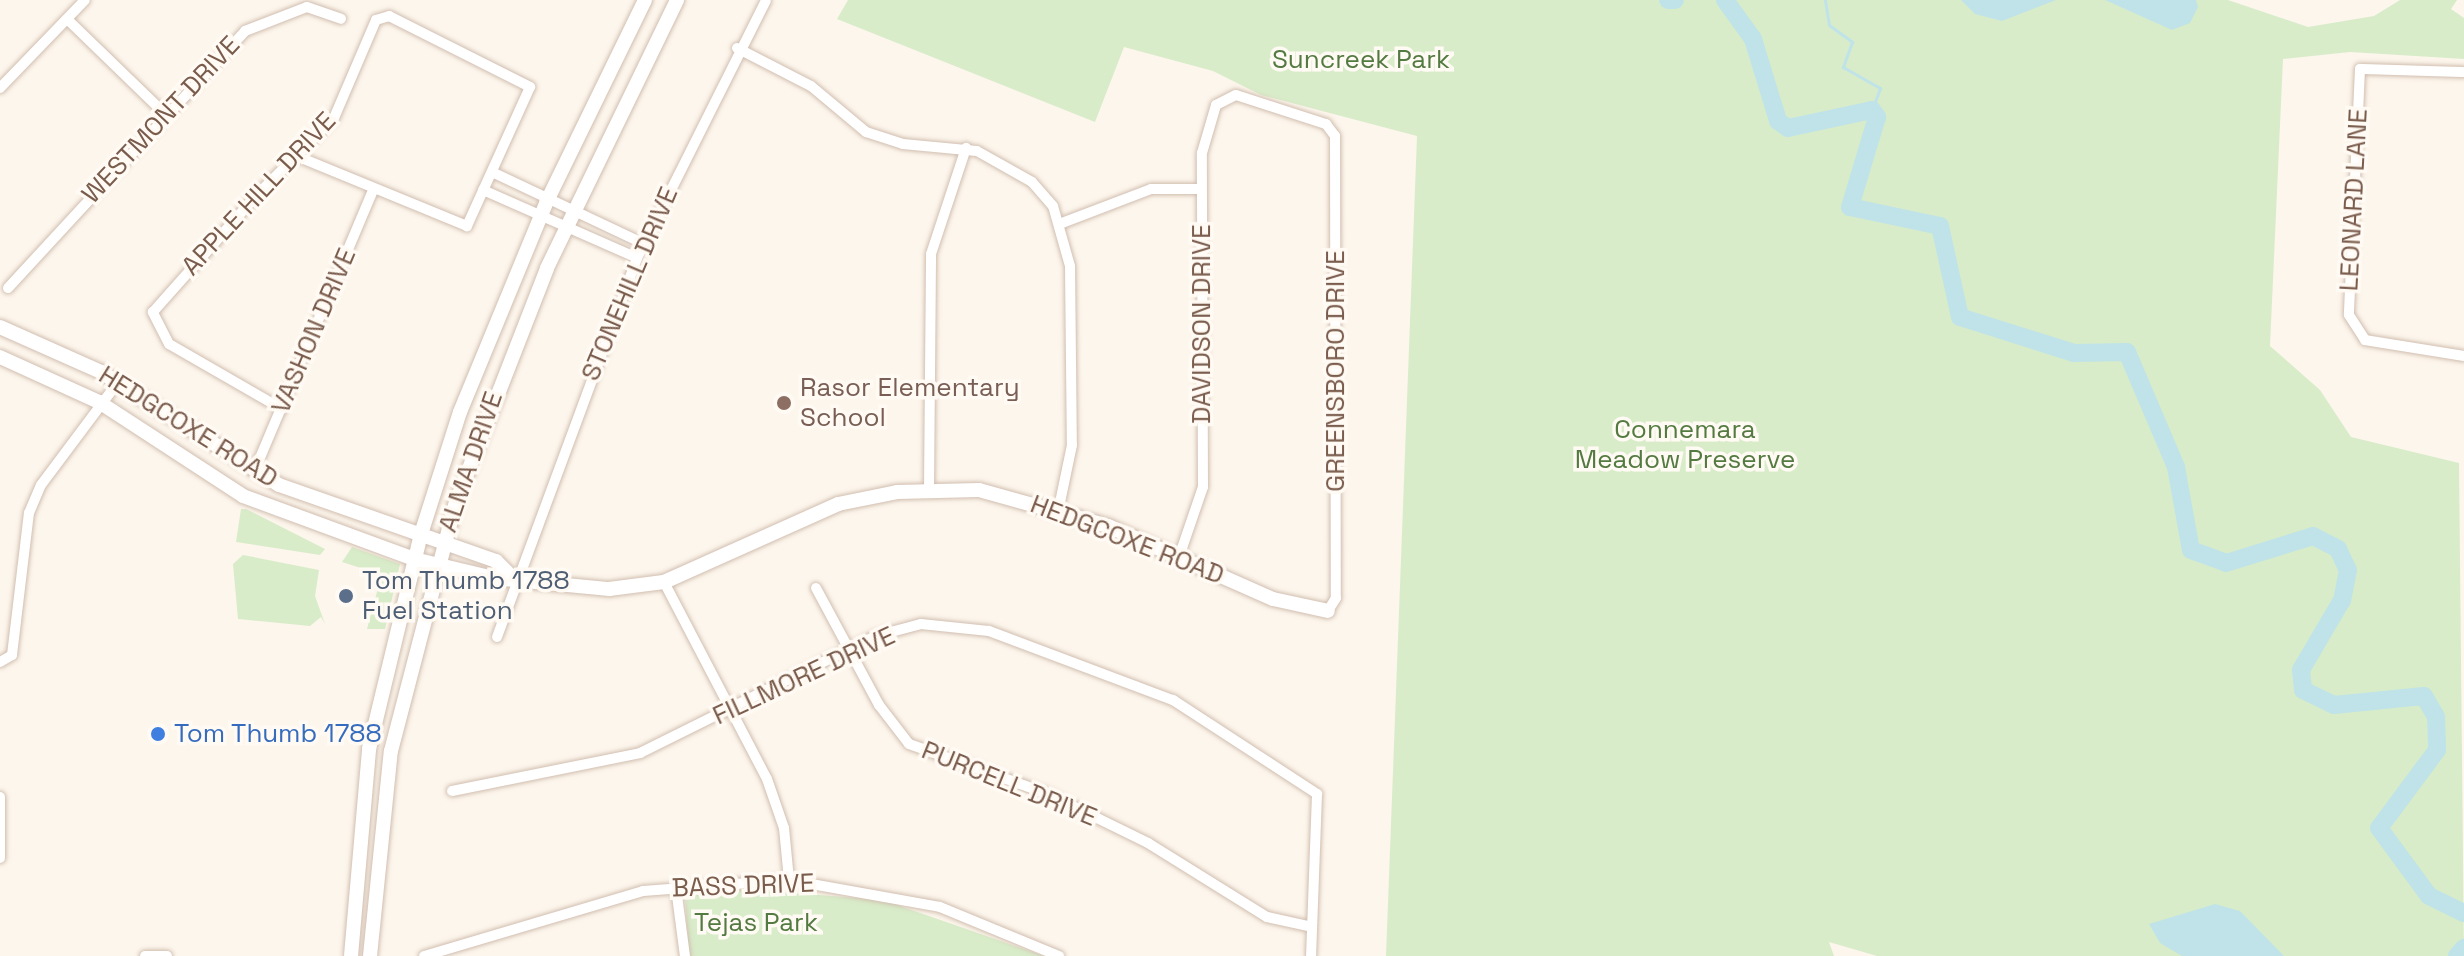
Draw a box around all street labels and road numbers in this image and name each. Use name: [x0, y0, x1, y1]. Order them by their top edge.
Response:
street label: WESTMONT DRIVE: [75, 30, 247, 210]
street label: APPLE HILL DRIVE: [175, 106, 343, 282]
street label: LEONARD LANE: [2334, 108, 2374, 292]
street label: STONEHILL DRIVE: [575, 182, 685, 386]
street label: DAVIDSON DRIVE: [1186, 224, 1218, 424]
street label: VASHON DRIVE: [265, 244, 363, 418]
street label: GREENSBORO DRIVE: [1320, 250, 1352, 492]
street label: HEDGCOXE ROAD: [93, 360, 283, 494]
street label: ALMA DRIVE: [432, 387, 510, 537]
street label: HEDGCOXE ROAD: [1026, 489, 1228, 591]
street label: FILLMORE DRIVE: [708, 620, 900, 732]
street label: PURCELL DRIVE: [917, 735, 1101, 833]
street label: BASS DRIVE: [671, 868, 815, 904]

